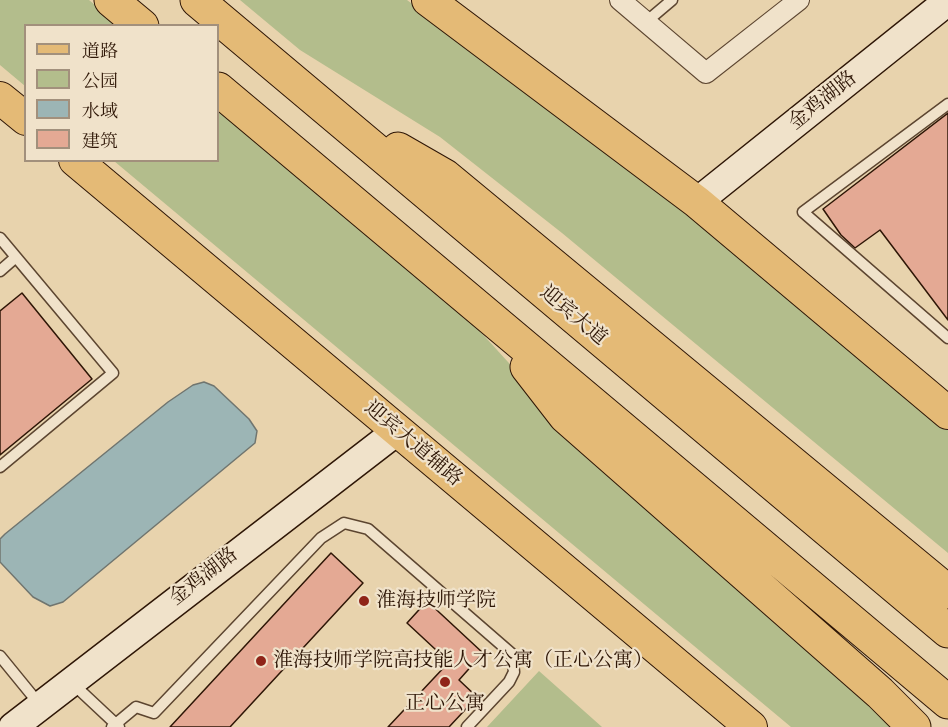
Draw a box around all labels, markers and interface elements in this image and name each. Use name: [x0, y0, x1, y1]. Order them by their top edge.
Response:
legend: [24, 24, 219, 162]
text: 道路: [82, 41, 118, 62]
street label: 金鸡湖路: [784, 67, 862, 135]
text: 公园: [82, 71, 118, 92]
text: 水域: [82, 101, 118, 122]
text: 建筑: [82, 131, 118, 152]
street label: 迎宾大道: [535, 281, 611, 351]
street label: 迎宾大道辅路: [359, 396, 467, 492]
street label: 金鸡湖路: [165, 543, 243, 611]
place label: 淮海技师学院: [376, 589, 496, 613]
marker: 淮海技师学院: [357, 594, 371, 608]
place label: 淮海技师学院高技能人才公寓（正心公寓）: [273, 649, 653, 673]
marker: 淮海技师学院高技能人才公寓（正心公寓）: [254, 654, 268, 668]
marker: 正心公寓: [438, 675, 452, 689]
place label: 正心公寓: [405, 692, 485, 716]

